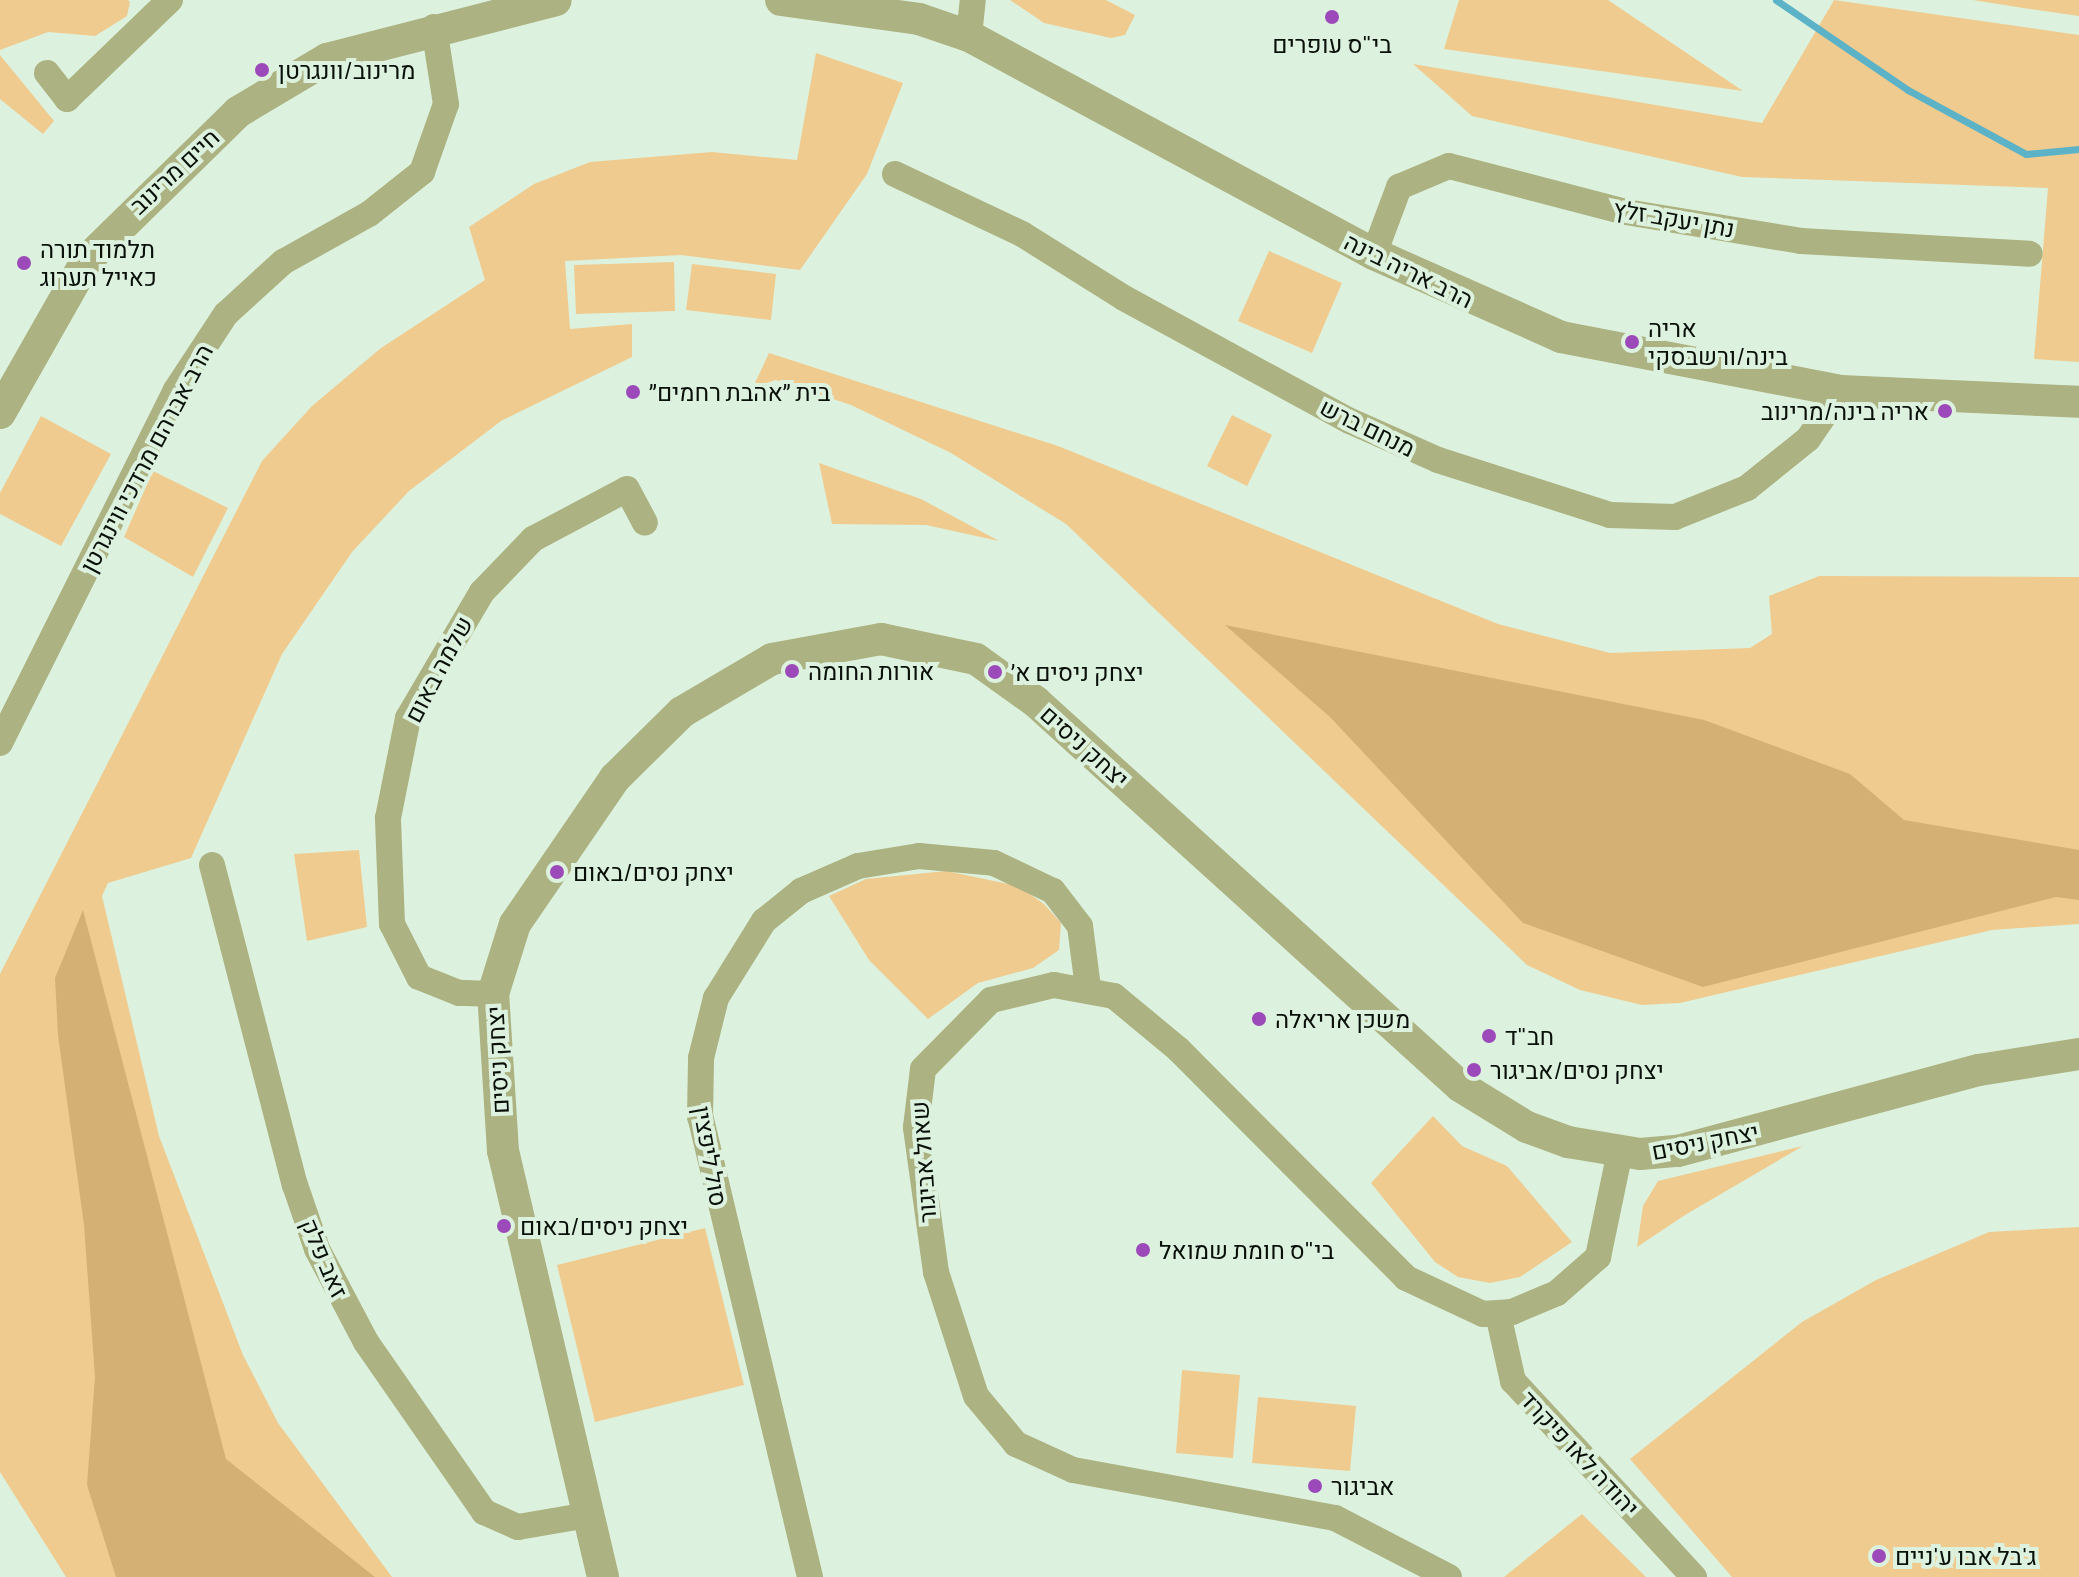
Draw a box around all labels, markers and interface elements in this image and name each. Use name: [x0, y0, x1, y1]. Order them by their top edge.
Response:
marker: בי"ס עופרים: [1323, 8, 1341, 26]
place label: בי"ס עופרים: [1272, 30, 1392, 58]
place label: מרינוב/וונגרטן: [278, 56, 416, 84]
marker: מרינוב/וונגרטן: [253, 61, 271, 79]
street label: חיים מרינוב: [123, 122, 225, 220]
street label: נתן יעקב זלץ: [1611, 193, 1737, 243]
street label: הרב אריה בינה: [1340, 227, 1478, 313]
place label: תלמוד תורה כאייל תערוג: [40, 235, 157, 291]
marker: תלמוד תורה כאייל תערוג: [15, 254, 33, 272]
place label: אריה בינה/ורשבסקי: [1648, 314, 1788, 370]
marker: אריה בינה/ורשבסקי: [1623, 333, 1641, 351]
street label: הרב אברהם מרדכי ווינגרטן: [74, 339, 218, 577]
place label: בית ״אהבת רחמים״: [649, 378, 830, 406]
marker: בית ״אהבת רחמים״: [624, 383, 642, 401]
street label: מנחם ברש: [1316, 392, 1420, 462]
place label: אריה בינה/מרינוב: [1761, 397, 1929, 425]
marker: אריה בינה/מרינוב: [1936, 402, 1954, 420]
street label: שלמה באום: [398, 611, 478, 727]
place label: אורות החומה: [808, 657, 934, 685]
place label: יצחק ניסים א׳: [1011, 658, 1144, 686]
marker: אורות החומה: [783, 662, 801, 680]
marker: יצחק ניסים א׳: [986, 663, 1004, 681]
street label: יצחק ניסים: [1035, 699, 1135, 793]
place label: יצחק נסים/באום: [573, 858, 734, 886]
marker: יצחק נסים/באום: [548, 863, 566, 881]
street label: יצחק ניסים: [480, 1005, 514, 1115]
place label: משכן אריאלה: [1275, 1005, 1410, 1033]
marker: משכן אריאלה: [1250, 1010, 1268, 1028]
place label: חב"ד: [1505, 1022, 1554, 1050]
marker: חב"ד: [1480, 1027, 1498, 1045]
place label: יצחק נסים/אביגור: [1490, 1056, 1664, 1084]
marker: יצחק נסים/אביגור: [1465, 1061, 1483, 1079]
street label: שאול אביגור: [904, 1100, 942, 1224]
street label: סול ליפצין: [688, 1104, 734, 1208]
street label: יצחק ניסים: [1649, 1117, 1761, 1165]
place label: יצחק ניסים/באום: [520, 1212, 688, 1240]
street label: זאב פלק: [295, 1214, 355, 1302]
marker: יצחק ניסים/באום: [495, 1217, 513, 1235]
place label: בי"ס חומת שמואל: [1159, 1236, 1334, 1264]
marker: בי"ס חומת שמואל: [1134, 1241, 1152, 1259]
street label: יהודה לאו פיקרד: [1515, 1384, 1645, 1522]
place label: אביגור: [1331, 1472, 1394, 1500]
marker: אביגור: [1306, 1477, 1324, 1495]
place label: ג'בל אבו ע'ניים: [1895, 1542, 2037, 1570]
marker: ג'בל אבו ע'ניים: [1870, 1547, 1888, 1565]

